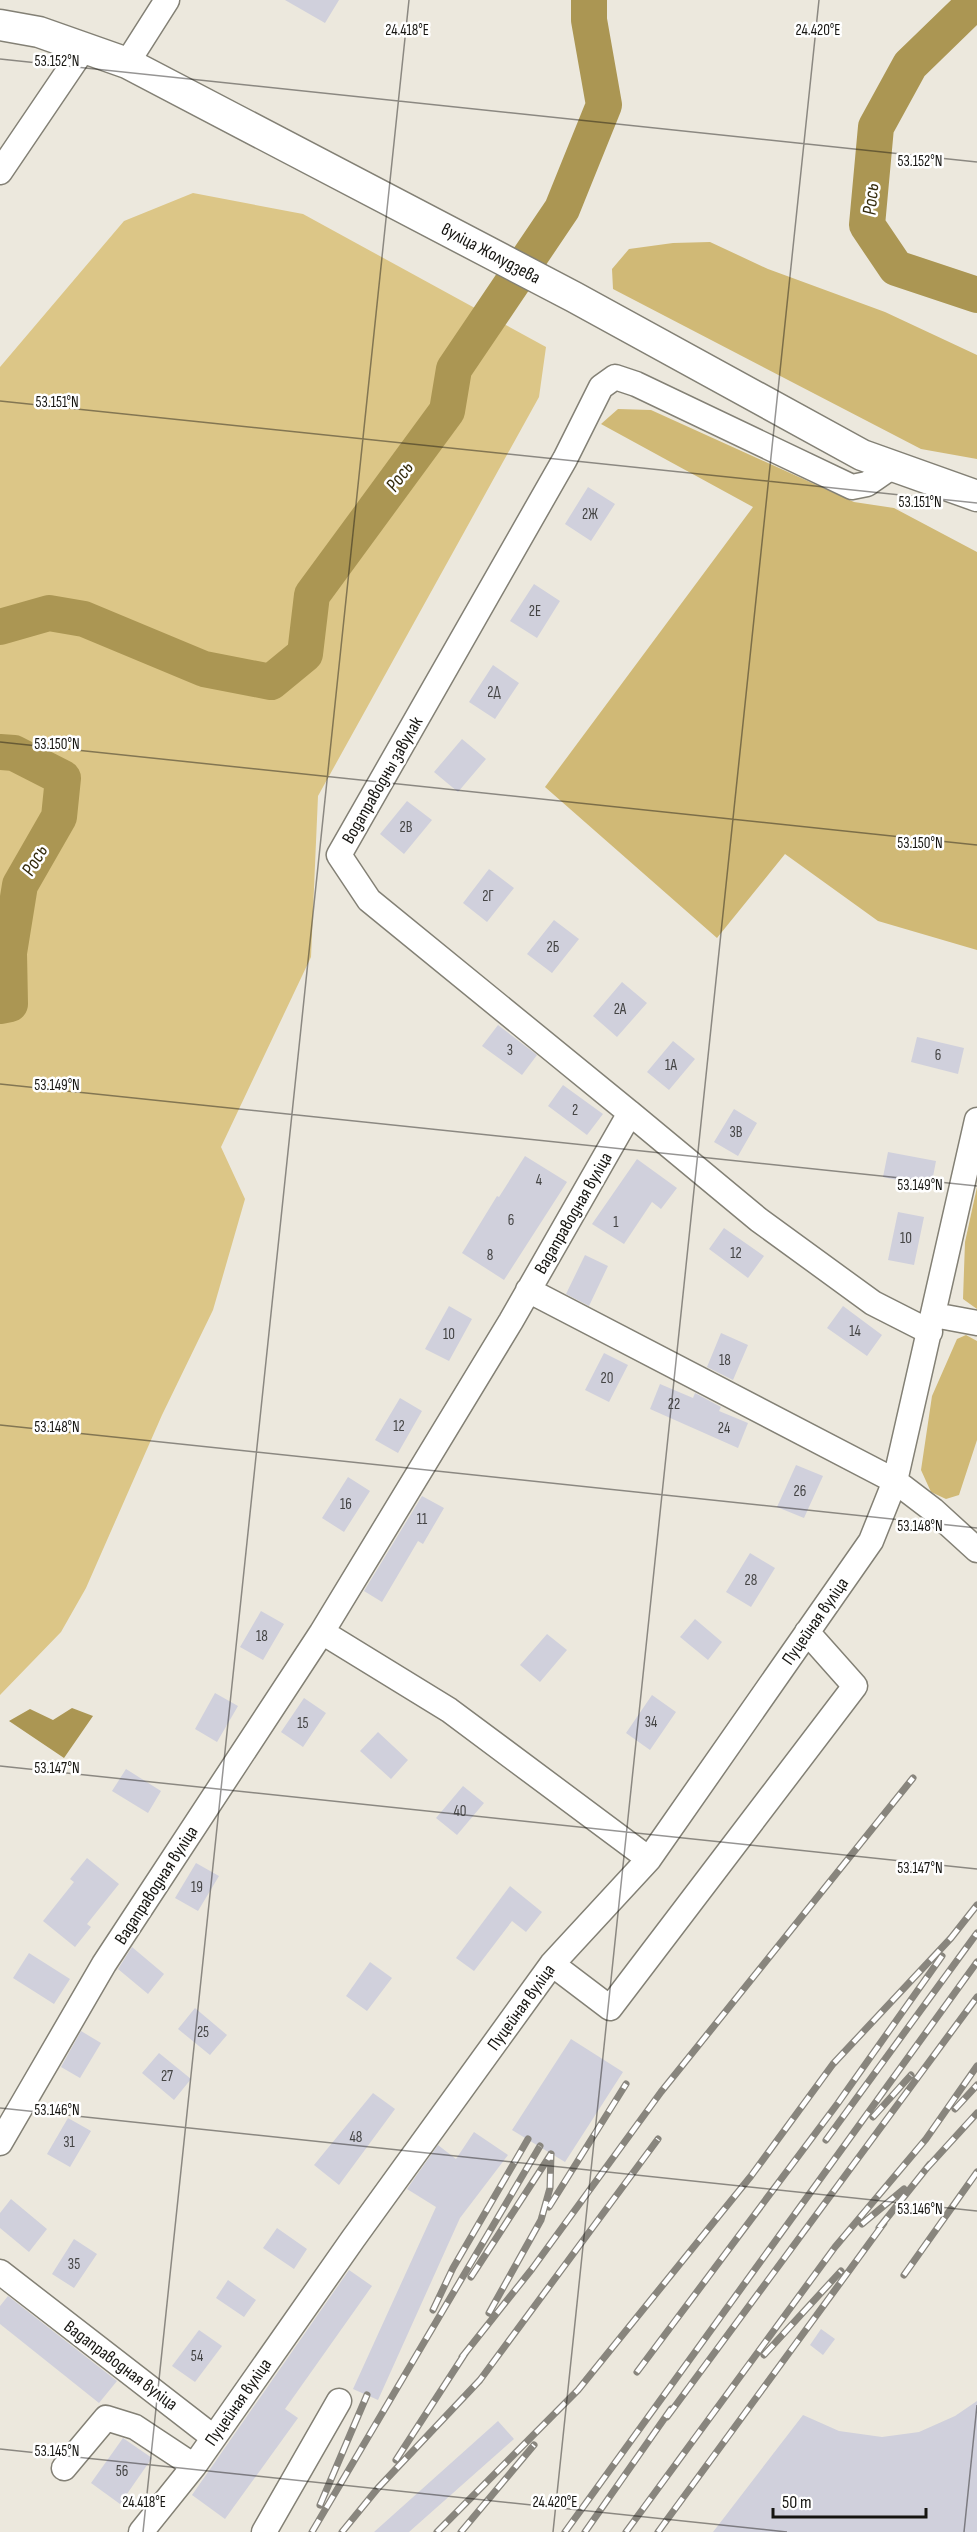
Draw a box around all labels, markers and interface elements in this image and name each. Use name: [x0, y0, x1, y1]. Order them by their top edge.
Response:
text: 24.418°E: [385, 21, 429, 40]
text: 24.420°E: [795, 21, 841, 40]
text: 53.152°N: [35, 52, 79, 71]
text: 53.152°N: [898, 152, 942, 171]
water label: Рось: [858, 182, 884, 216]
street label: вуліца Жолудзева: [438, 219, 544, 288]
text: 53.151°N: [35, 393, 79, 412]
water label: Рось: [381, 456, 419, 497]
text: 53.151°N: [898, 493, 942, 512]
house number: 2Ж: [582, 505, 598, 524]
house number: 2Е: [529, 602, 541, 621]
house number: 2Д: [487, 683, 502, 702]
street label: Водаправодны завулак: [338, 713, 427, 847]
text: 53.150°N: [34, 735, 80, 754]
house number: 2В: [400, 818, 413, 837]
text: 53.150°N: [897, 834, 943, 853]
water label: Рось: [16, 840, 53, 880]
house number: 2Г: [482, 887, 494, 906]
house number: 2Б: [547, 938, 560, 957]
house number: 2А: [614, 1000, 627, 1019]
house number: 3: [507, 1041, 513, 1060]
house number: 6: [935, 1046, 941, 1065]
house number: 1А: [665, 1056, 678, 1075]
text: 53.149°N: [34, 1076, 80, 1095]
house number: 2: [572, 1101, 578, 1120]
house number: 3В: [730, 1123, 743, 1142]
street label: Вадаправодная вуліца: [530, 1149, 617, 1278]
house number: 4: [536, 1171, 542, 1190]
text: 53.149°N: [897, 1176, 943, 1195]
house number: 6: [508, 1211, 514, 1230]
house number: 1: [613, 1213, 619, 1232]
house number: 10: [900, 1229, 912, 1248]
house number: 12: [730, 1244, 742, 1263]
house number: 8: [487, 1246, 493, 1265]
house number: 14: [849, 1322, 861, 1341]
house number: 10: [443, 1325, 455, 1344]
house number: 18: [719, 1351, 731, 1370]
house number: 20: [601, 1369, 613, 1388]
house number: 22: [668, 1395, 680, 1414]
house number: 12: [393, 1417, 405, 1436]
text: 53.148°N: [34, 1418, 80, 1437]
house number: 24: [718, 1419, 730, 1438]
house number: 26: [794, 1482, 806, 1501]
house number: 16: [340, 1495, 352, 1514]
house number: 11: [417, 1510, 428, 1529]
text: 53.148°N: [897, 1517, 943, 1536]
house number: 28: [745, 1571, 757, 1590]
street label: Пуцейная вуліца: [778, 1574, 853, 1669]
house number: 18: [256, 1627, 268, 1646]
house number: 34: [645, 1713, 657, 1732]
house number: 15: [297, 1714, 309, 1733]
text: 53.147°N: [34, 1759, 80, 1778]
house number: 40: [454, 1802, 466, 1821]
street label: Вадаправодная вуліца: [110, 1822, 203, 1948]
text: 53.147°N: [897, 1859, 943, 1878]
house number: 19: [191, 1878, 203, 1897]
street label: Пуцейная вуліца: [483, 1960, 560, 2054]
house number: 25: [197, 2023, 209, 2042]
house number: 27: [161, 2067, 173, 2086]
text: 53.146°N: [34, 2101, 80, 2120]
house number: 48: [350, 2128, 362, 2147]
house number: 31: [63, 2133, 76, 2152]
text: 53.146°N: [897, 2200, 943, 2219]
house number: 35: [68, 2255, 80, 2274]
street label: Вадаправодная вуліца: [60, 2316, 182, 2415]
house number: 54: [191, 2347, 203, 2366]
street label: Пуцейная вуліца: [201, 2355, 276, 2450]
text: 53.145°N: [35, 2442, 79, 2461]
house number: 56: [116, 2462, 128, 2481]
scale bar: [773, 2481, 926, 2519]
text: 50 m: [782, 2492, 812, 2513]
text: 24.418°E: [122, 2493, 166, 2512]
text: 24.420°E: [532, 2493, 578, 2512]

